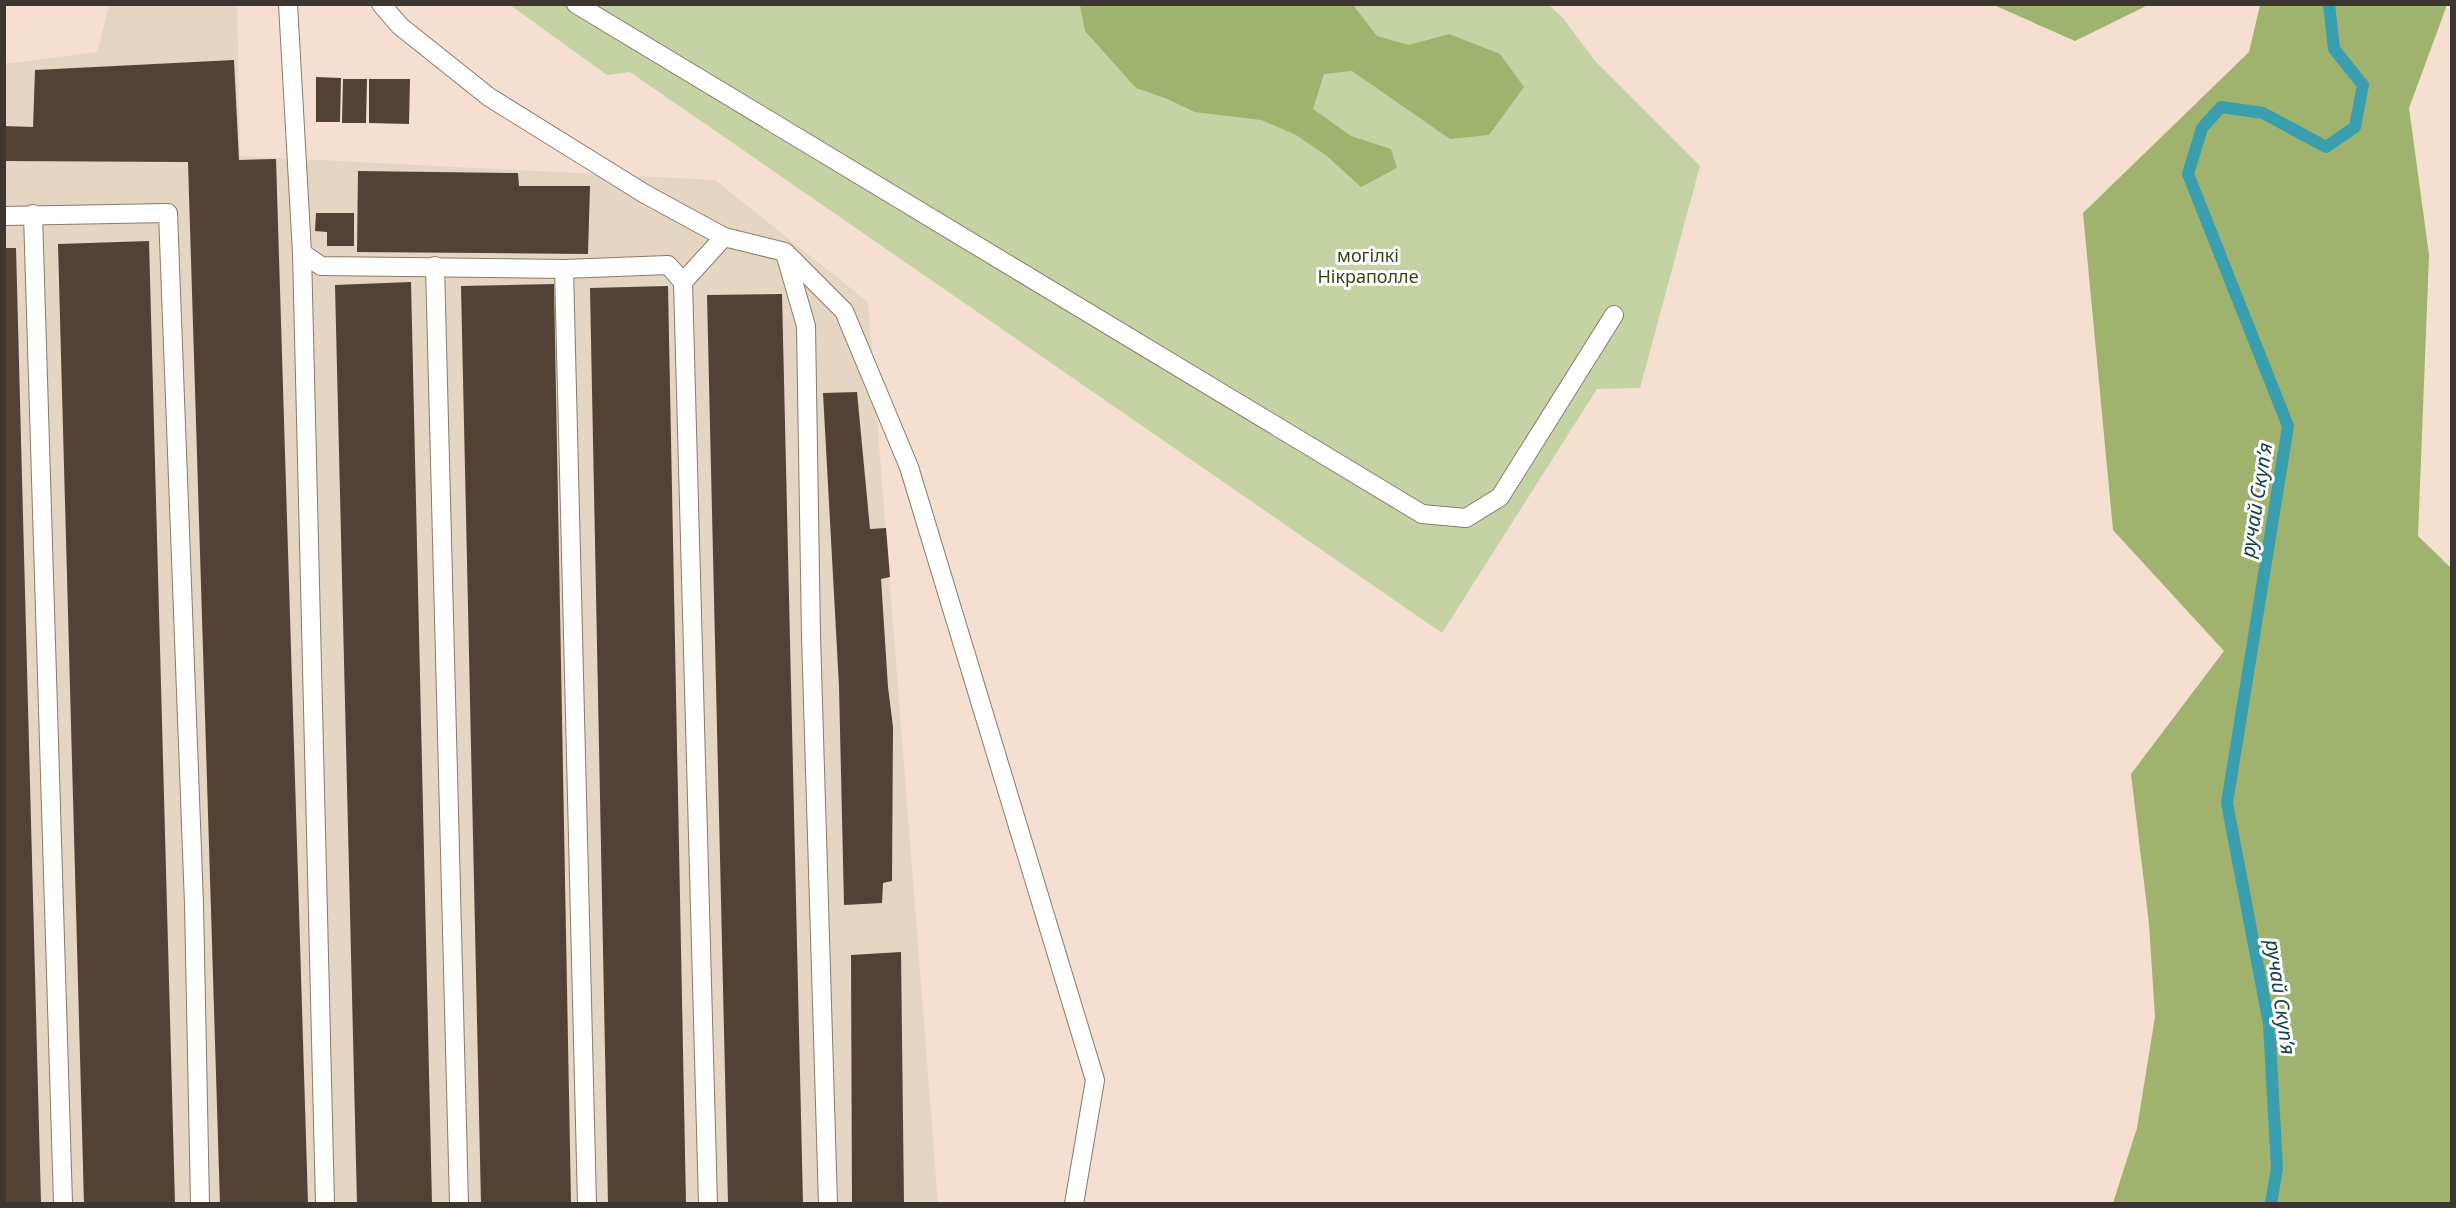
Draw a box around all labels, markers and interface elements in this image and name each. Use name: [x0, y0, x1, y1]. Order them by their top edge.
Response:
park label: могілкі Нікраполле: [1317, 243, 1419, 288]
water label: ручай Скупʼя: [2233, 441, 2278, 560]
water label: ручай Скупʼя: [2259, 937, 2302, 1056]

